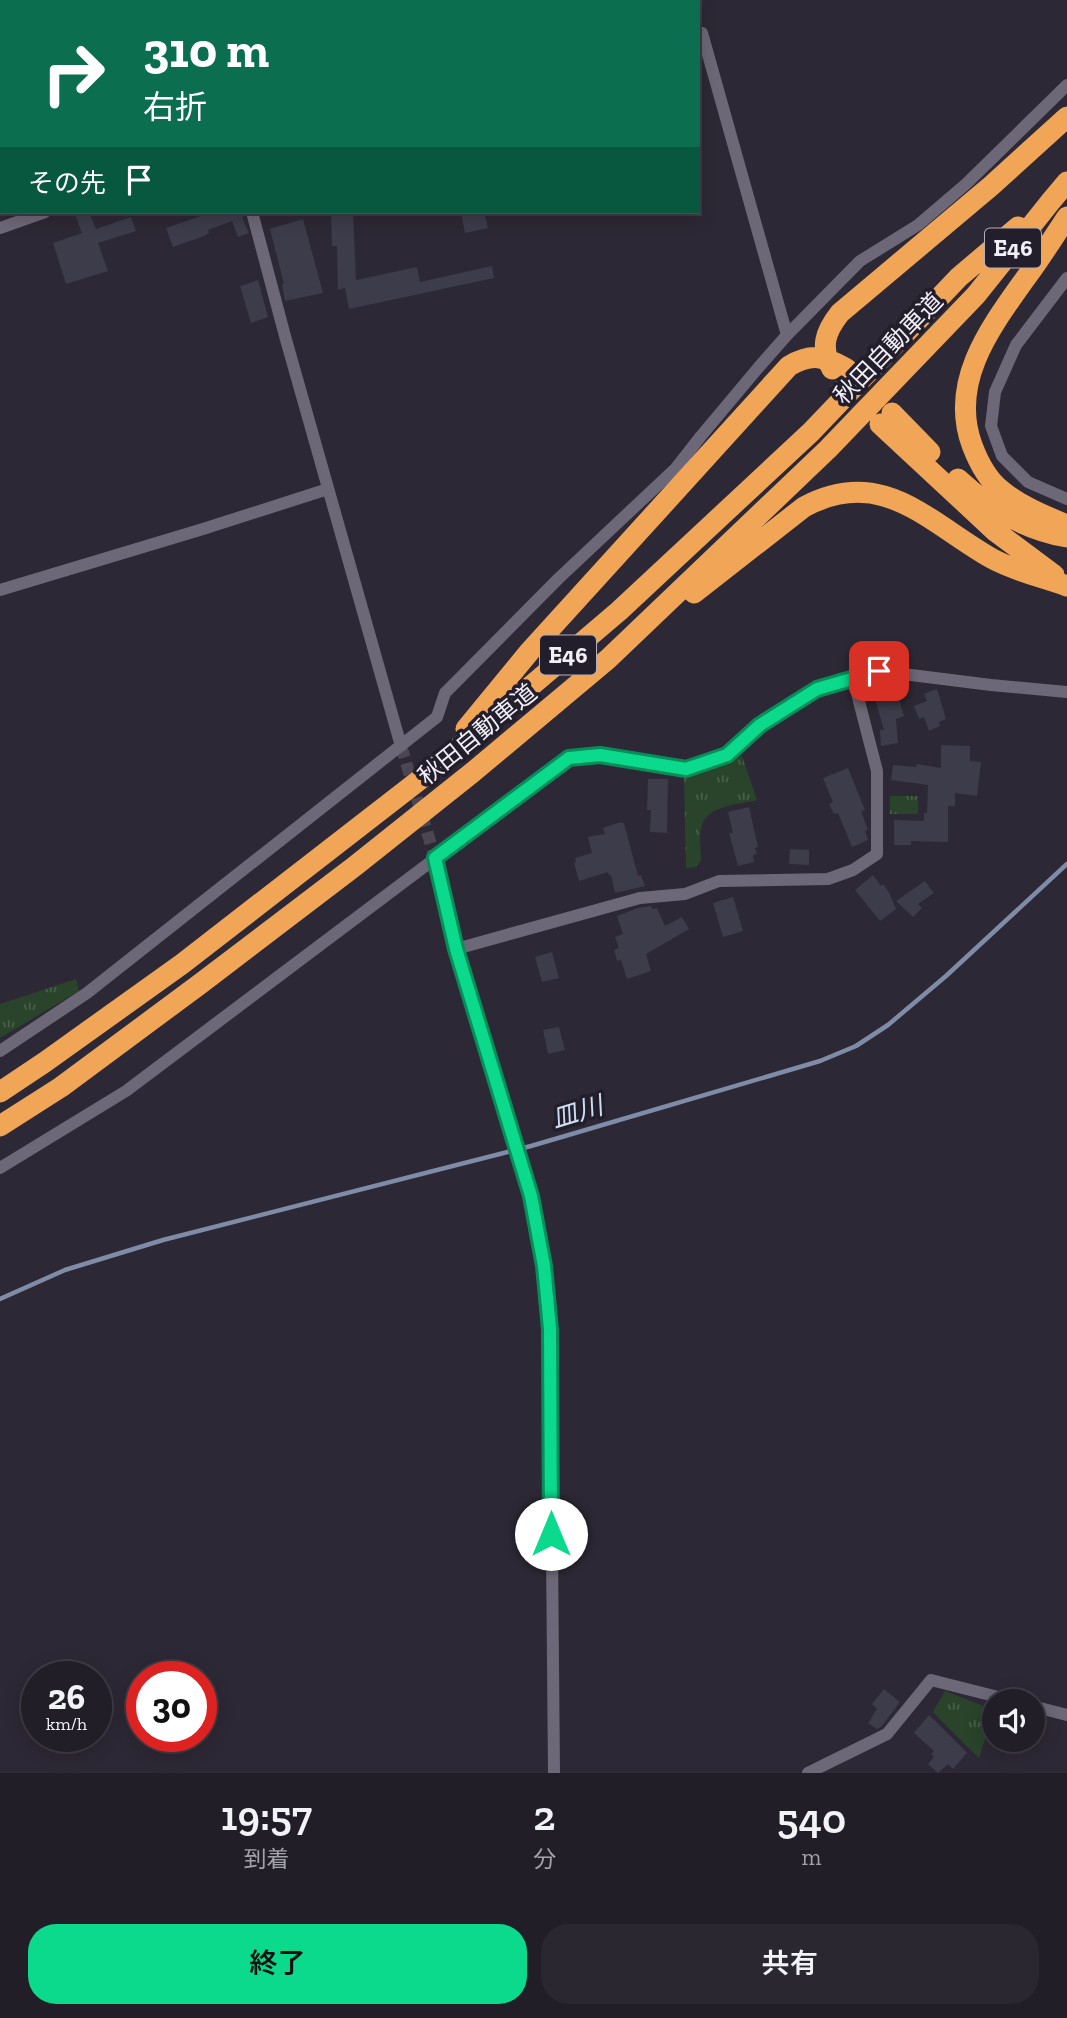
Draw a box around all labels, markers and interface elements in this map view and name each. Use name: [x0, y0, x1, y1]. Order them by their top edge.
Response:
text: 310 m: [143, 21, 269, 80]
icon: right: [28, 28, 119, 119]
text: 右折: [143, 88, 207, 126]
icon: arrive: [120, 161, 158, 199]
text: その先: [28, 167, 106, 199]
road number: E46: [985, 229, 1041, 268]
street label: 秋田自動車道: [828, 286, 948, 410]
road number: E46: [540, 636, 596, 674]
pin: [849, 641, 909, 701]
icon: arrive: [860, 652, 898, 690]
street label: 秋田自動車道: [412, 677, 542, 791]
water label: 皿川: [547, 1088, 609, 1135]
position arrow: [514, 1497, 588, 1571]
speed limit sign: 30: [126, 1661, 217, 1752]
text: 26: [48, 1676, 85, 1718]
map controls: [982, 1689, 1045, 1752]
button: sound: [982, 1689, 1045, 1752]
text: km/h: [46, 1713, 87, 1735]
text: 19:57: [221, 1790, 312, 1841]
text: 2: [533, 1790, 556, 1841]
text: 540: [777, 1793, 846, 1844]
text: m: [802, 1843, 821, 1871]
text: 到着: [243, 1845, 289, 1873]
text: 分: [533, 1845, 556, 1873]
button: 終了: [28, 1924, 527, 2004]
button: 共有: [541, 1924, 1039, 2004]

